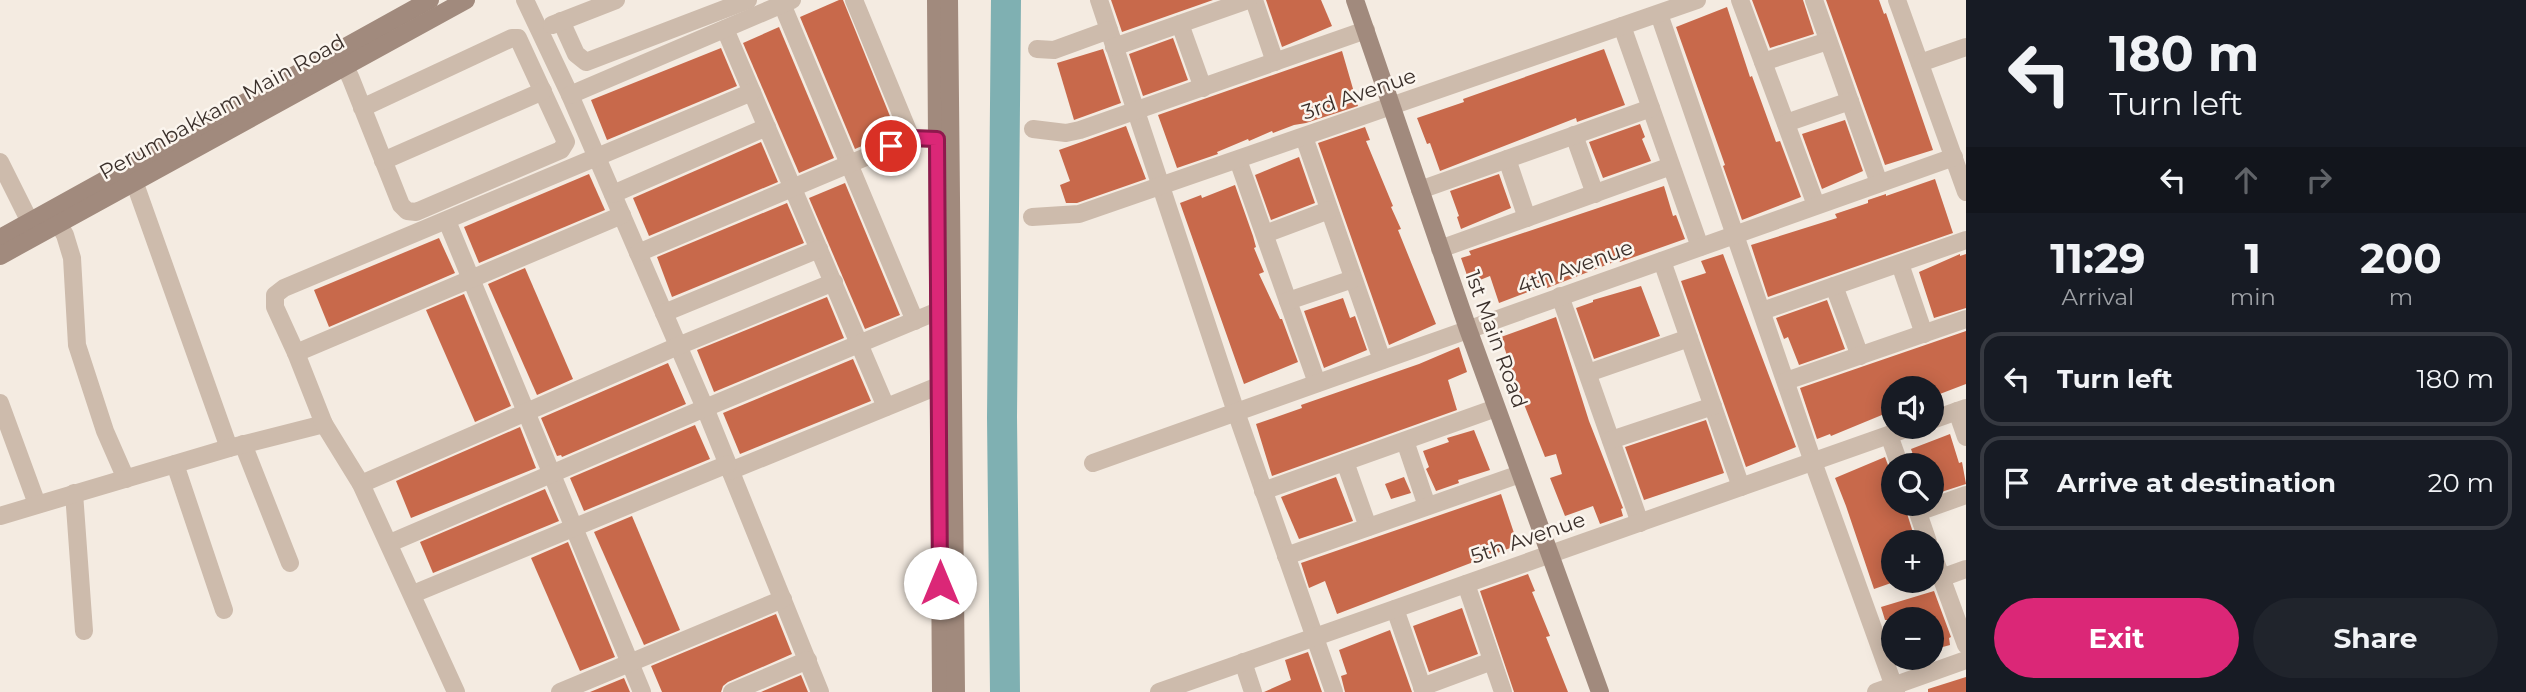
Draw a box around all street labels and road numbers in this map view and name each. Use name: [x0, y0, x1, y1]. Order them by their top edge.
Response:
street label: Perumbakkam Main Road: [95, 29, 349, 185]
street label: 3rd Avenue: [1299, 62, 1419, 125]
street label: 4th Avenue: [1514, 234, 1636, 299]
street label: 1st Main Road: [1460, 267, 1533, 411]
street label: 5th Avenue: [1467, 506, 1588, 569]

